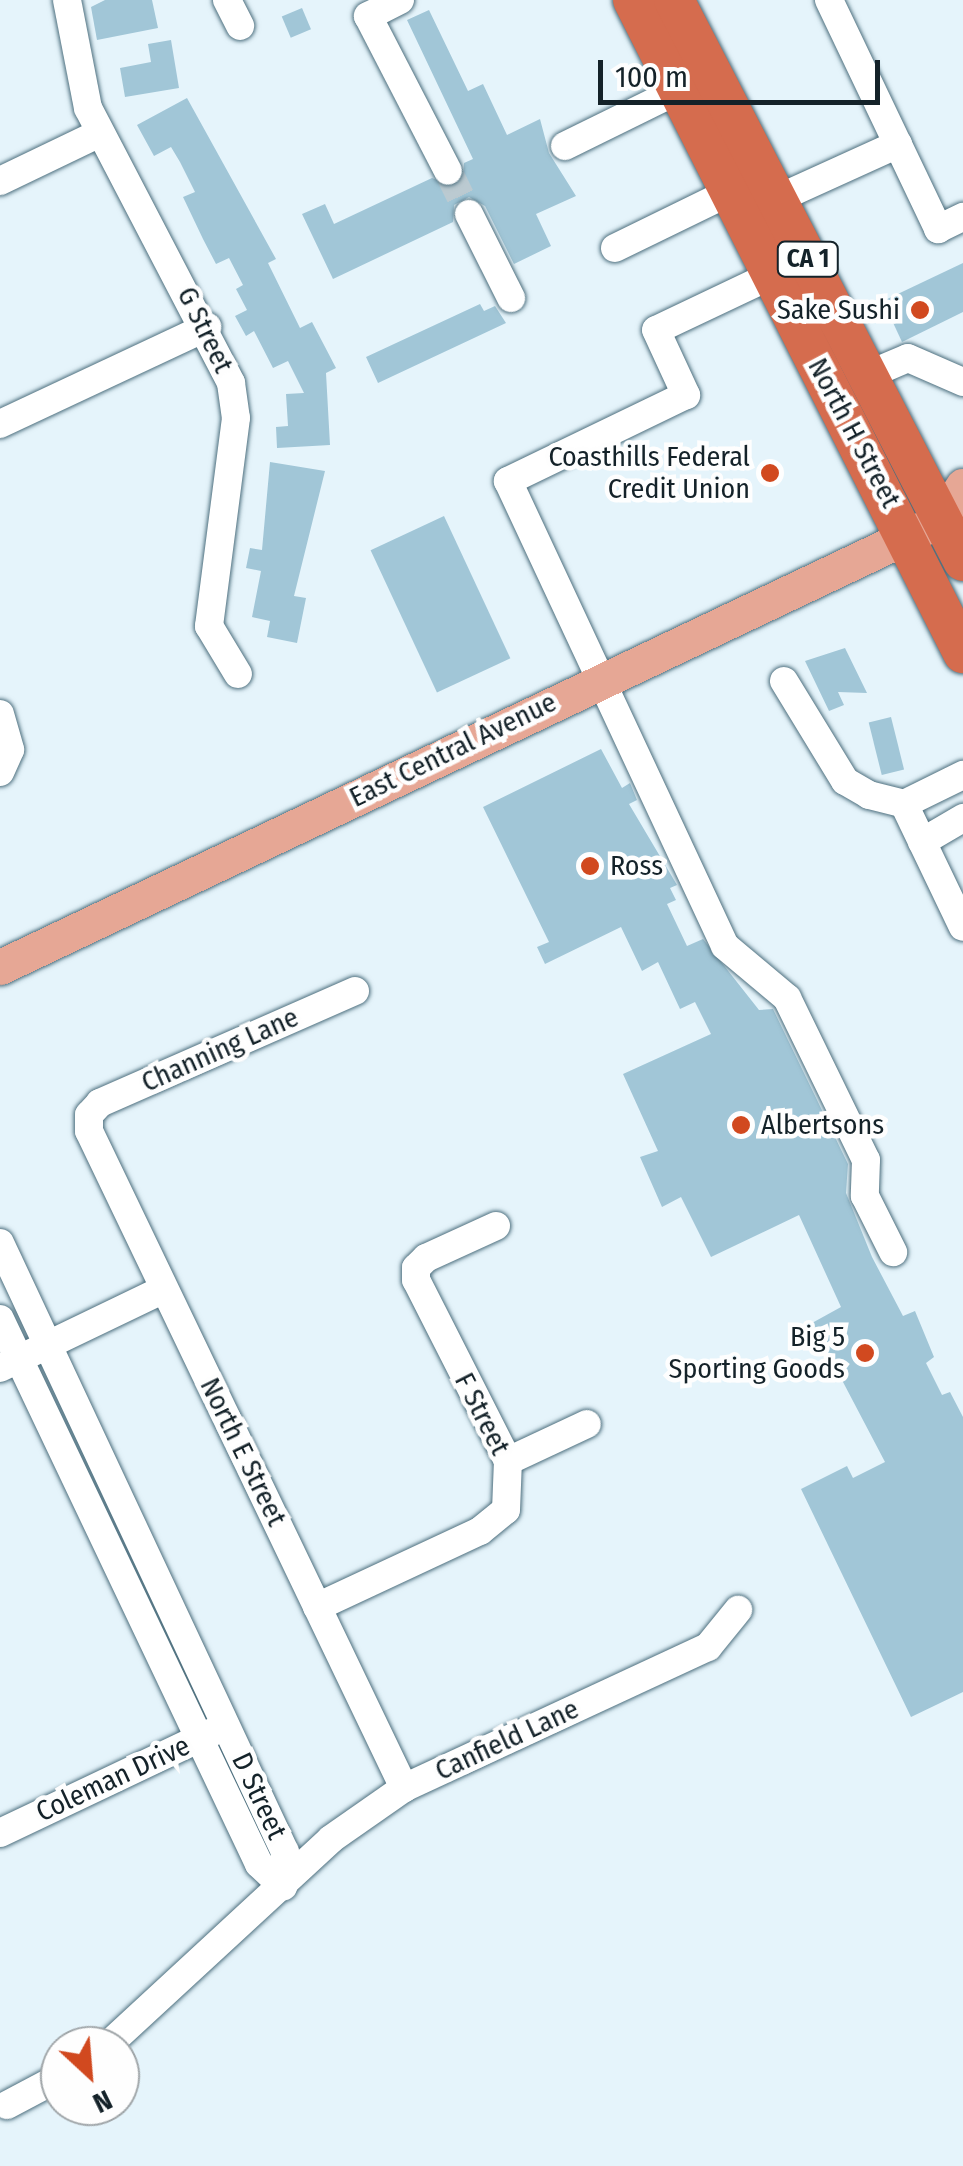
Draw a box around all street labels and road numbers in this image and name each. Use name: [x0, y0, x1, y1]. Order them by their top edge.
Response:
road number: CA 1: [776, 239, 840, 279]
street label: G Street: [170, 282, 240, 378]
street label: North H Street: [801, 353, 907, 513]
street label: East Central Avenue: [344, 685, 562, 815]
street label: Channing Lane: [136, 1000, 304, 1100]
street label: F Street: [447, 1367, 517, 1461]
street label: North E Street: [193, 1372, 293, 1532]
street label: Canfield Lane: [430, 1692, 584, 1788]
street label: Coleman Drive: [31, 1729, 195, 1829]
street label: D Street: [224, 1747, 294, 1845]

